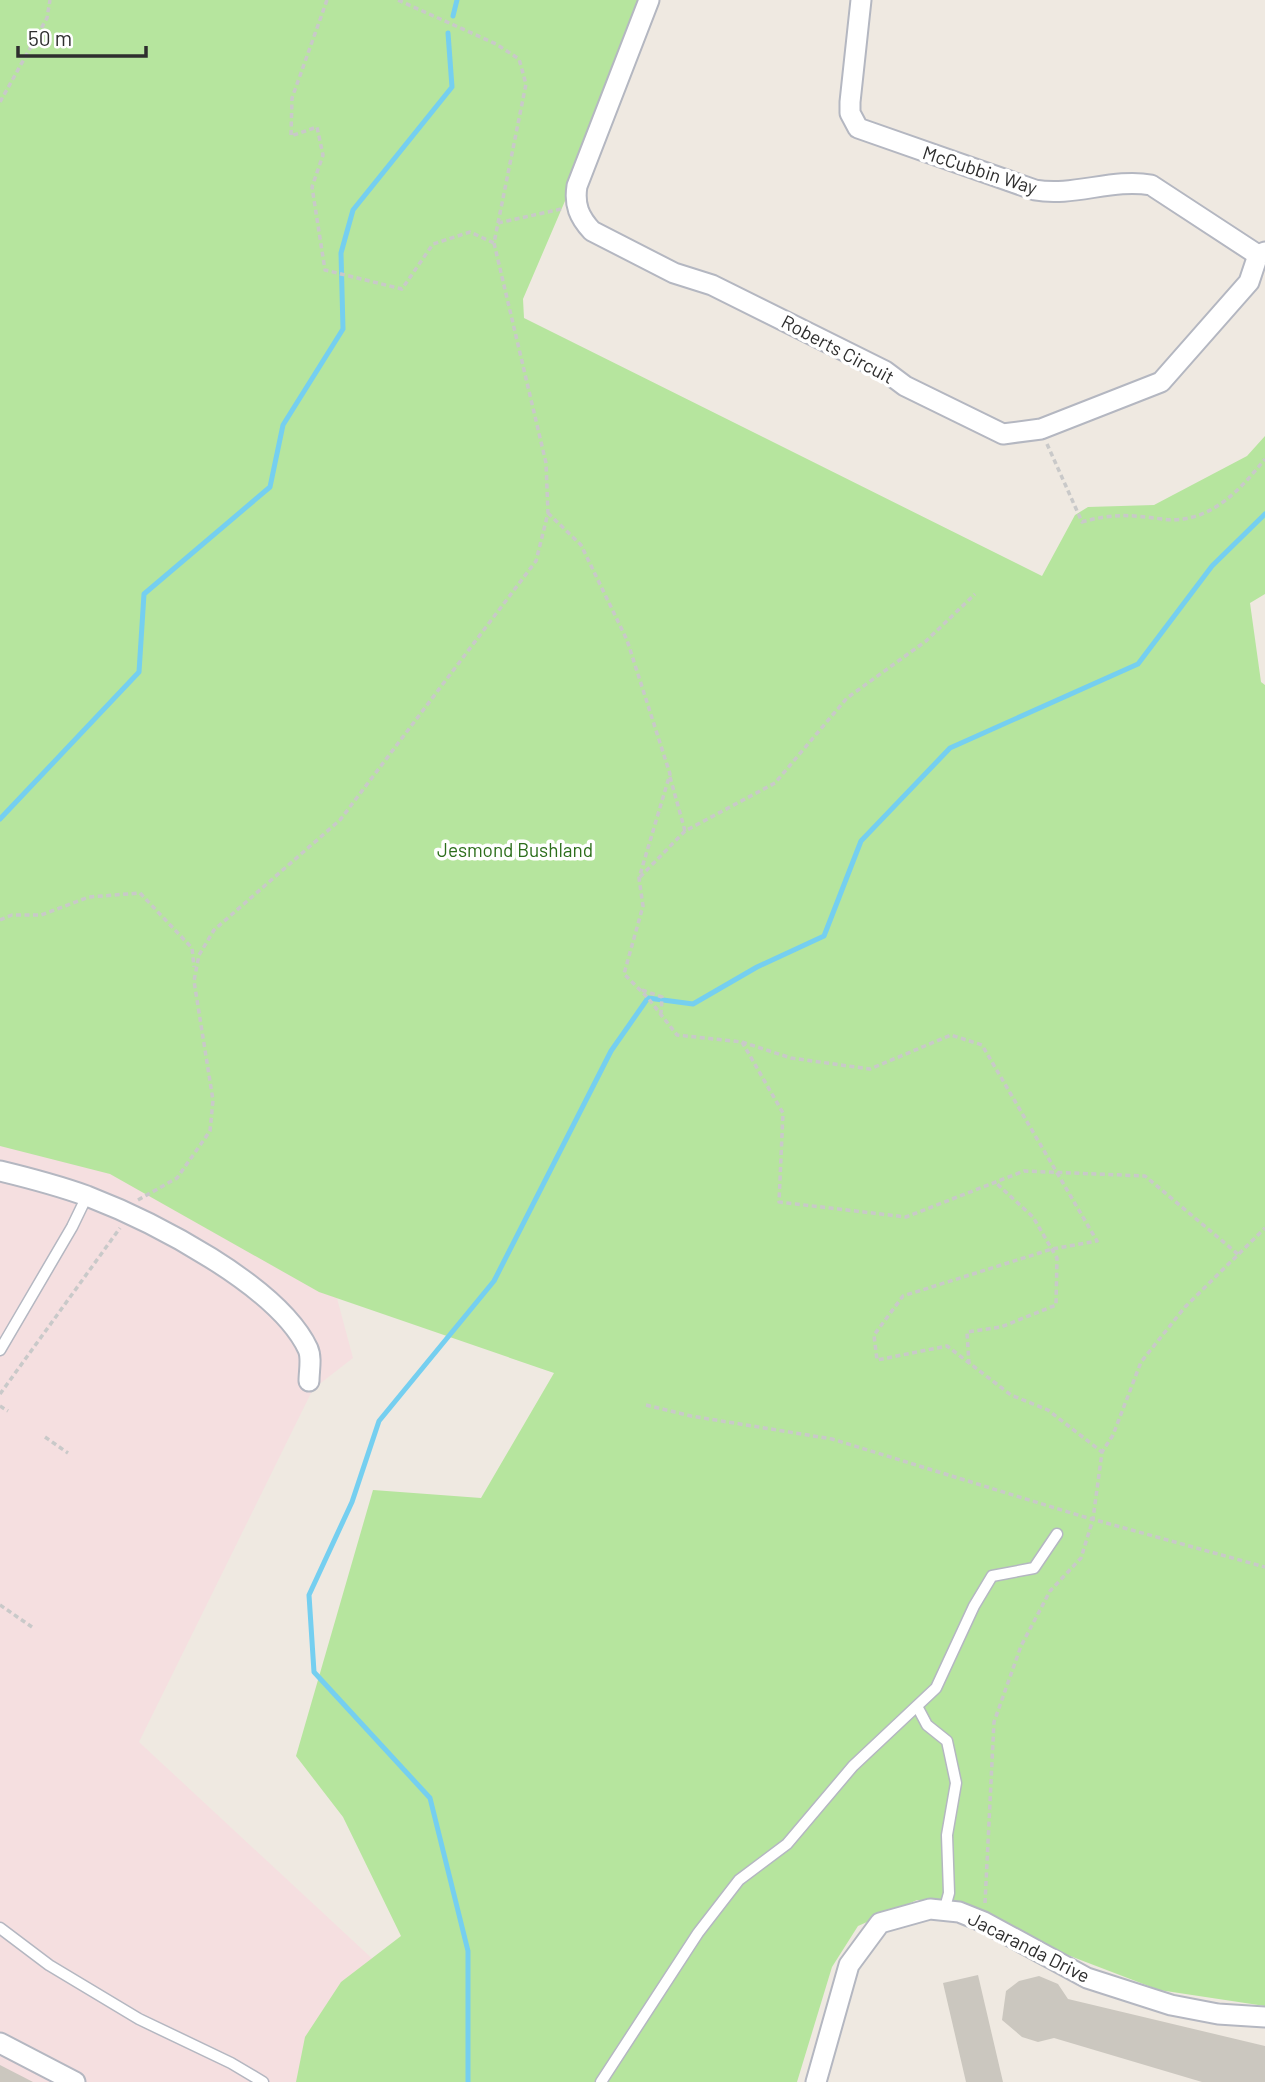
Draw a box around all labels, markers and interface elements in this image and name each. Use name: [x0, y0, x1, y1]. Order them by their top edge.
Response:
scale bar: [18, 14, 145, 58]
text: 50 m: [28, 25, 72, 50]
street label: McCubbin Way: [920, 140, 1040, 199]
street label: Roberts Circuit: [778, 309, 899, 388]
park label: Jesmond Bushland: [437, 838, 593, 861]
street label: Jacaranda Drive: [965, 1906, 1094, 1987]

